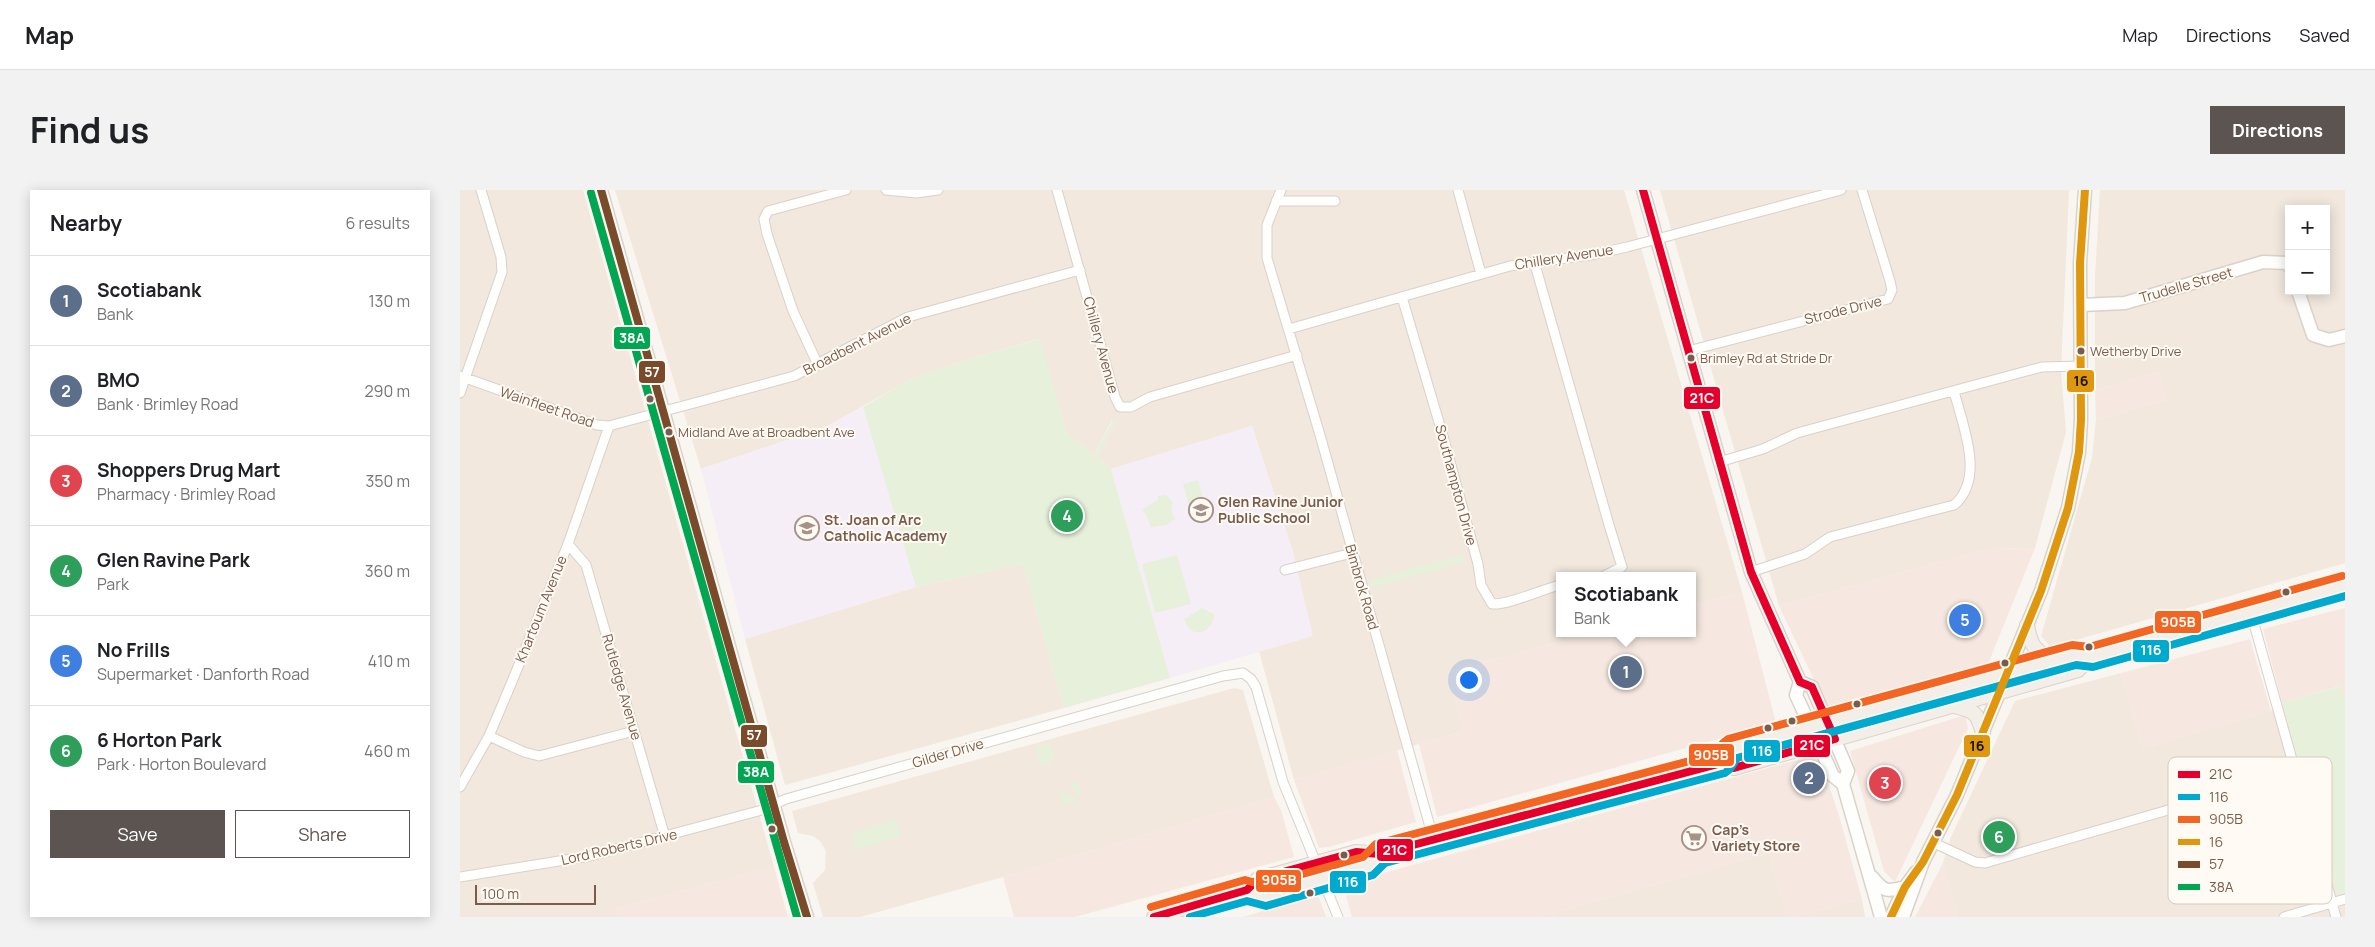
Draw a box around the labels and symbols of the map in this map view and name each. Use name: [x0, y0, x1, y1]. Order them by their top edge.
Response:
street label: Chillery Avenue: [1513, 239, 1614, 274]
street label: Trudelle Street: [2137, 262, 2235, 307]
street label: Strode Drive: [1802, 291, 1884, 328]
street label: Chillery Avenue: [1079, 294, 1124, 395]
street label: Broadbent Avenue: [800, 308, 914, 379]
line badge: 38A: [613, 326, 651, 350]
text: 38A: [619, 328, 646, 347]
place label: Wetherby Drive: [2090, 342, 2182, 360]
marker: Wetherby Drive: [2076, 346, 2086, 356]
place label: Brimley Rd at Stride Dr: [1700, 349, 1833, 367]
marker: Brimley Rd at Stride Dr: [1686, 353, 1696, 363]
line badge: 57: [638, 360, 666, 384]
text: 57: [644, 362, 660, 381]
line badge: 16: [2066, 369, 2095, 393]
text: 16: [2074, 371, 2088, 390]
street label: Wainfleet Road: [497, 382, 597, 432]
line badge: 21C: [1683, 386, 1721, 410]
text: 21C: [1690, 388, 1714, 407]
unlabelled marker: [645, 394, 655, 404]
street label: Southampton Drive: [1431, 422, 1482, 547]
place label: Midland Ave at Broadbent Ave: [678, 423, 855, 441]
marker: Midland Ave at Broadbent Ave: [664, 427, 674, 437]
place label: Glen Ravine Junior Public School: [1218, 492, 1344, 527]
pin: 4: [1051, 497, 1083, 535]
school or university icon: Glen Ravine Junior Public School: [1188, 497, 1214, 523]
place label: St. Joan of Arc Catholic Academy: [824, 510, 947, 545]
school or university icon: St. Joan of Arc Catholic Academy: [794, 515, 820, 541]
street label: Bimbrok Road: [1341, 542, 1384, 632]
street label: Khartoum Avenue: [510, 552, 571, 665]
unlabelled marker: [2281, 587, 2291, 597]
pin: 5: [1949, 601, 1981, 639]
line badge: 905B: [2154, 610, 2202, 634]
text: 905B: [2161, 612, 2196, 631]
street label: Rutledge Avenue: [598, 632, 647, 742]
line badge: 116: [2132, 639, 2170, 663]
text: 116: [2141, 640, 2161, 659]
unlabelled marker: [2084, 642, 2094, 652]
pin: 1: [1610, 653, 1642, 691]
unlabelled marker: [2000, 658, 2010, 668]
your location: [1456, 667, 1482, 693]
unlabelled marker: [1852, 699, 1862, 709]
unlabelled marker: [1787, 716, 1797, 726]
unlabelled marker: [1763, 723, 1773, 733]
line badge: 57: [740, 724, 768, 748]
text: 57: [746, 725, 762, 744]
street label: Gilder Drive: [910, 733, 986, 772]
line badge: 21C: [1793, 734, 1831, 758]
line badge: 16: [1963, 734, 1991, 758]
text: 21C: [1800, 735, 1824, 754]
text: 16: [1970, 736, 1984, 755]
line badge: 116: [1743, 739, 1781, 763]
text: 116: [1752, 741, 1772, 760]
line badge: 905B: [1688, 743, 1735, 767]
text: 905B: [1694, 745, 1729, 764]
legend: [2168, 757, 2332, 904]
pin: 2: [1793, 759, 1825, 797]
line badge: 38A: [737, 760, 775, 784]
text: 38A: [743, 762, 770, 781]
pin: 3: [1869, 764, 1901, 802]
text: 21C: [2209, 764, 2232, 783]
text: 116: [2209, 787, 2229, 806]
text: 905B: [2209, 809, 2243, 828]
pin: 6: [1983, 818, 2015, 856]
place label: Cap’s Variety Store: [1712, 820, 1800, 855]
street label: Lord Roberts Drive: [559, 824, 679, 869]
unlabelled marker: [767, 824, 777, 834]
supermarket icon: Cap’s Variety Store: [1681, 825, 1707, 851]
unlabelled marker: [1933, 828, 1943, 838]
text: 16: [2209, 832, 2223, 851]
line badge: 21C: [1376, 838, 1414, 862]
text: 21C: [1383, 840, 1407, 859]
unlabelled marker: [1339, 850, 1349, 860]
text: 57: [2209, 854, 2224, 873]
line badge: 905B: [1255, 869, 1302, 893]
text: 905B: [1262, 870, 1297, 889]
line badge: 116: [1329, 870, 1367, 894]
text: 116: [1338, 872, 1358, 891]
text: 38A: [2209, 877, 2234, 896]
scale bar: [475, 882, 596, 905]
unlabelled marker: [1305, 888, 1315, 898]

